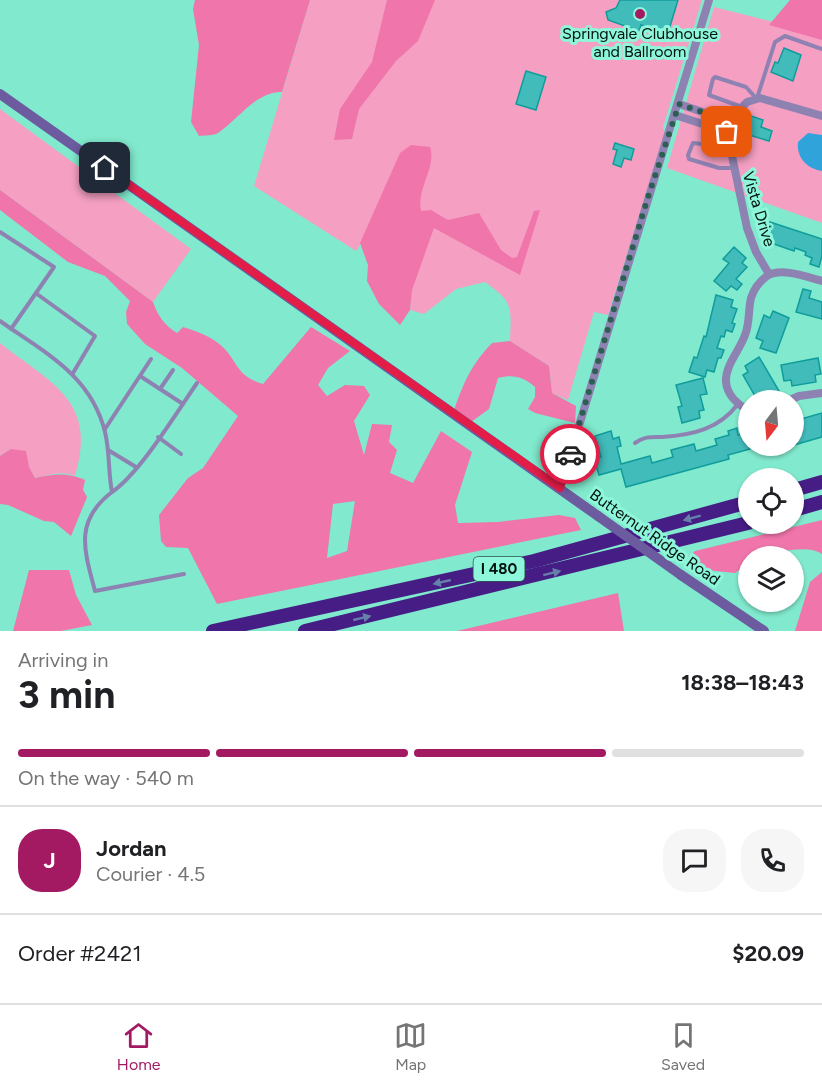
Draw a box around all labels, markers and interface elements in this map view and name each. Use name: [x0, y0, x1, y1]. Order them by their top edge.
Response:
marker: Springvale Clubhouse and Ballroom: [633, 7, 647, 21]
place label: Springvale Clubhouse and Ballroom: [562, 24, 718, 61]
pin: [701, 106, 752, 157]
icon: bag: [710, 115, 743, 148]
pin: [79, 142, 130, 193]
icon: home: [88, 151, 121, 184]
street label: Vista Drive: [739, 169, 779, 249]
north arrow: [738, 390, 804, 456]
map controls: [738, 390, 804, 612]
courier: [540, 424, 600, 484]
icon: car: [554, 438, 587, 471]
button: locate: [738, 468, 804, 534]
street label: Butternut Ridge Road: [586, 485, 724, 589]
one-way arrow: [683, 514, 701, 523]
button: layers: [738, 546, 804, 612]
road number: I 480: [474, 557, 524, 581]
one-way arrow: [542, 567, 561, 577]
one-way arrow: [432, 578, 451, 587]
one-way arrow: [353, 613, 372, 622]
text: Arriving in: [18, 648, 108, 672]
text: 18:38–18:43: [681, 669, 804, 696]
text: 3 min: [18, 671, 115, 718]
text: On the way · 540 m: [18, 766, 194, 790]
button: chat: [663, 829, 726, 892]
button: phone: [741, 829, 804, 892]
text: Jordan: [96, 835, 167, 862]
text: J: [43, 847, 56, 874]
text: Courier · 4.5: [96, 862, 205, 886]
text: Order #2421: [18, 940, 141, 967]
text: $20.09: [732, 940, 804, 967]
tab: Home: [117, 1019, 161, 1074]
tab: Map: [394, 1019, 427, 1074]
tab: Saved: [661, 1019, 705, 1074]

